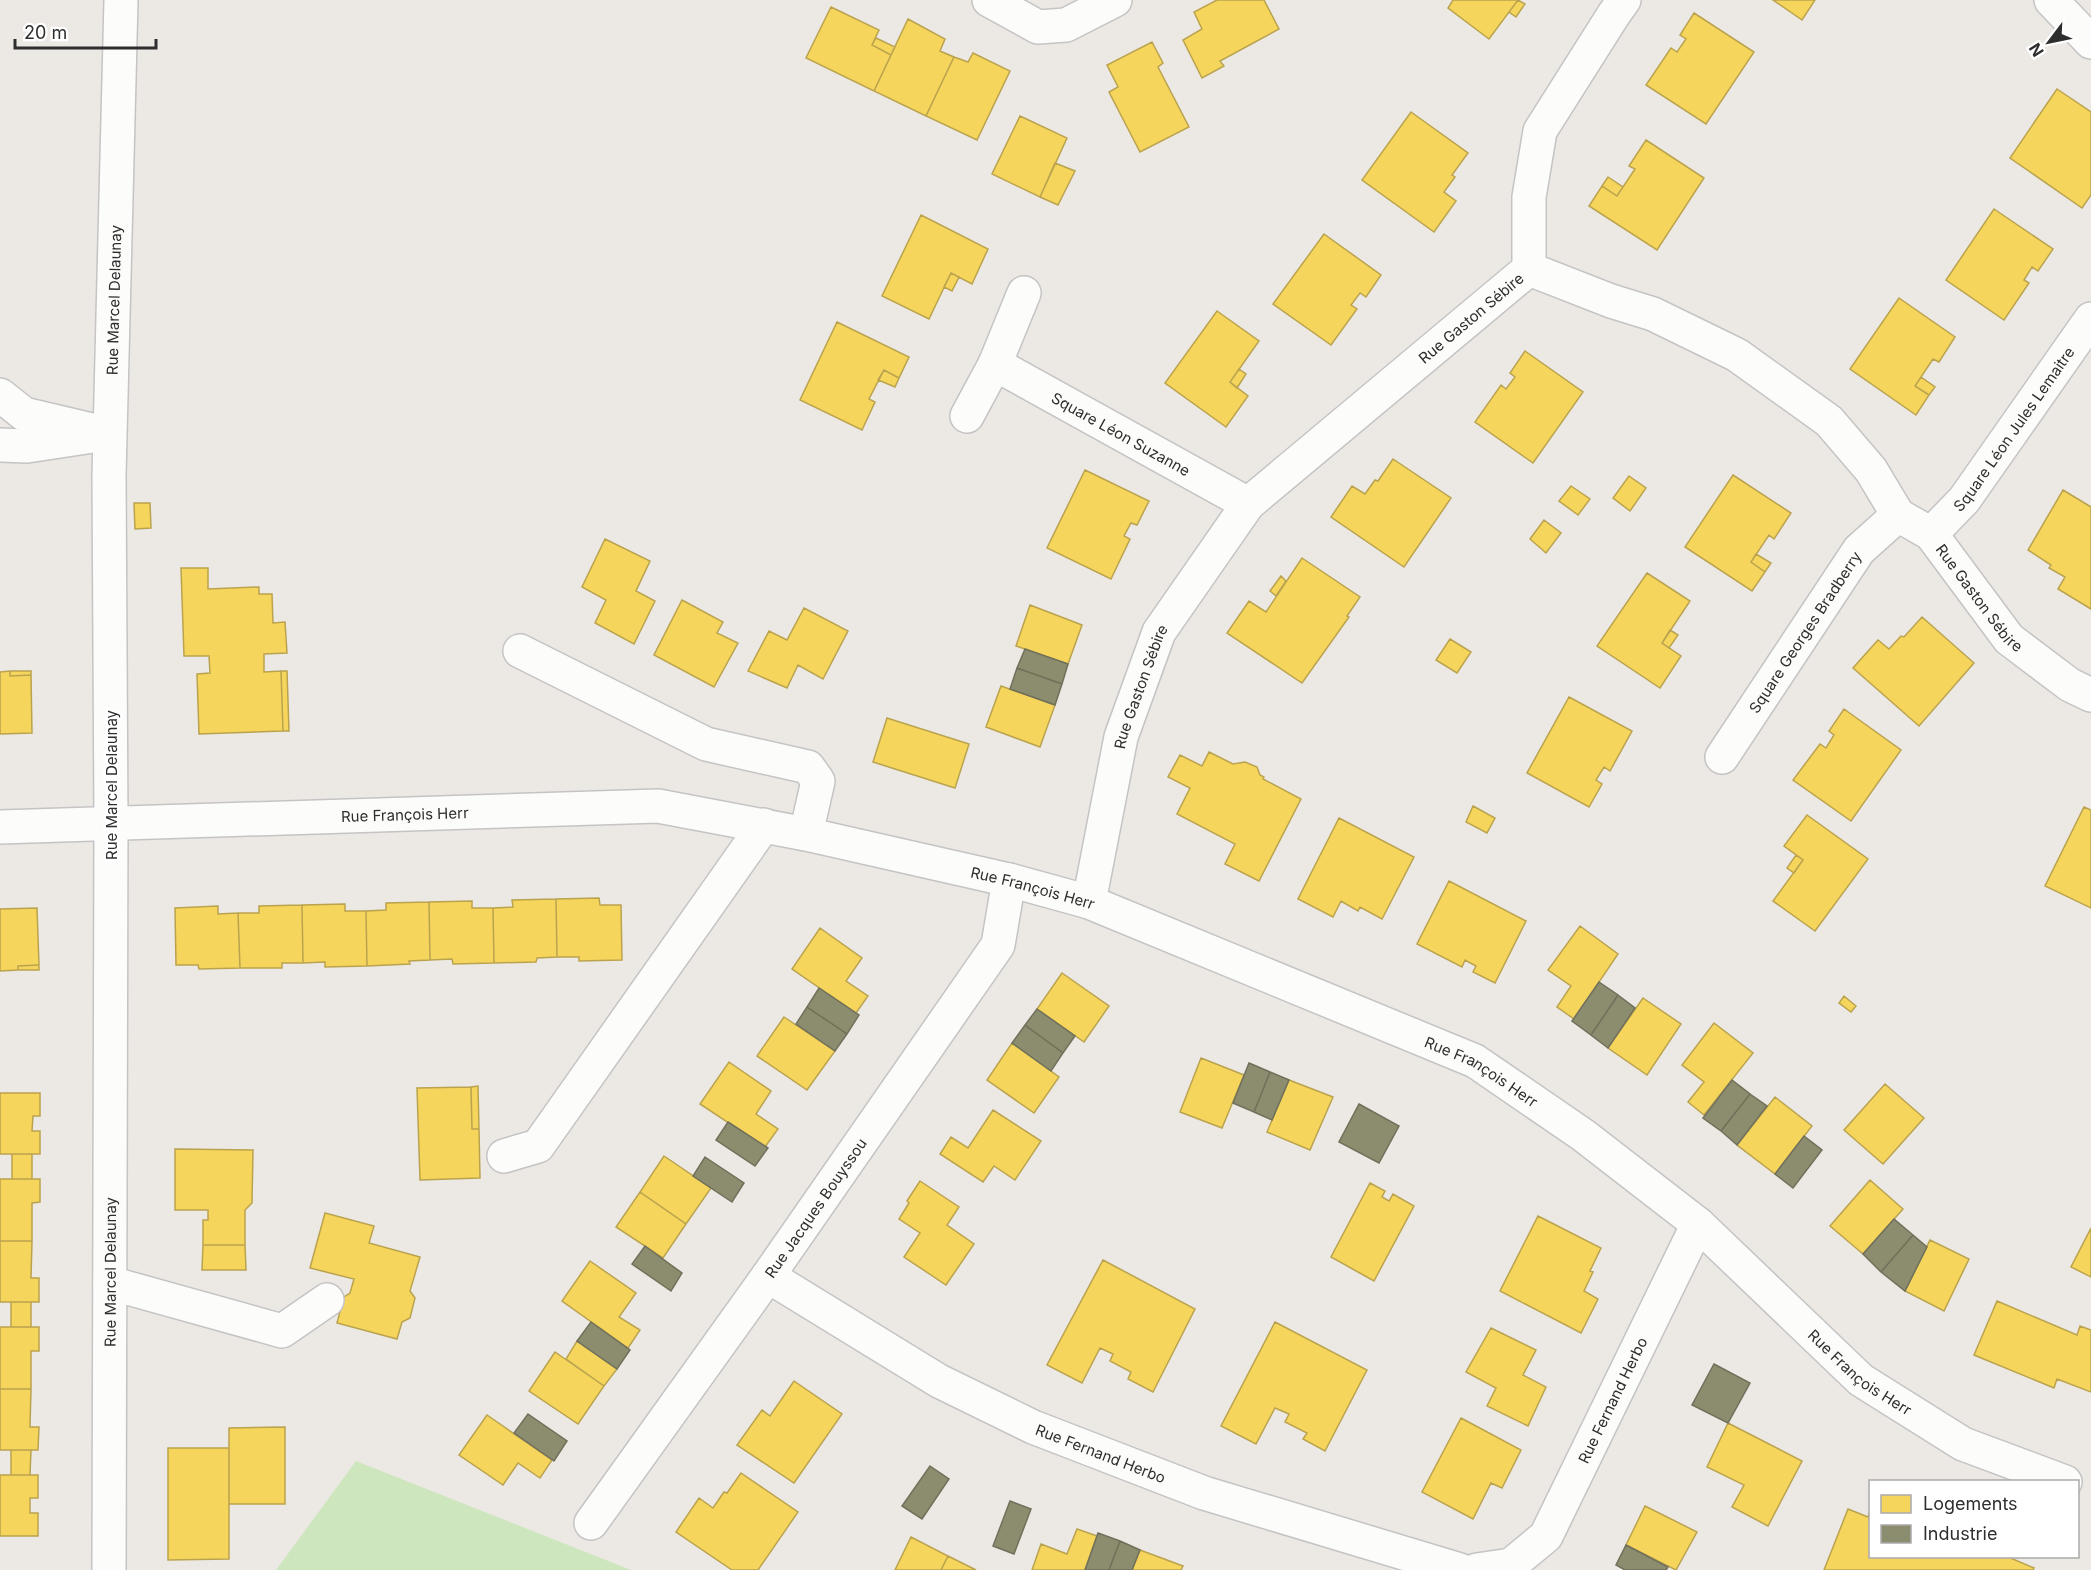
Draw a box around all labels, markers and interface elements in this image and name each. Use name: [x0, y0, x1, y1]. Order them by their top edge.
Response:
scale bar: [15, 12, 156, 50]
north arrow: [2019, 12, 2079, 72]
text: 20 m: [24, 22, 67, 43]
text: N: [2025, 39, 2048, 60]
street label: Rue Marcel Delaunay: [102, 224, 125, 375]
street label: Rue Gaston Sébire: [1414, 268, 1527, 367]
street label: Square Léon Jules Lemaitre: [1949, 343, 2078, 515]
street label: Square Léon Suzanne: [1048, 388, 1194, 480]
street label: Rue Gaston Sébire: [1932, 540, 2027, 656]
street label: Square Georges Bradberry: [1744, 547, 1866, 716]
street label: Rue Gaston Sébire: [1109, 620, 1171, 750]
street label: Rue Marcel Delaunay: [102, 709, 121, 860]
street label: Rue François Herr: [341, 803, 469, 826]
street label: Rue François Herr: [969, 862, 1098, 913]
street label: Rue François Herr: [1422, 1032, 1542, 1111]
street label: Rue Jacques Bouyssou: [760, 1134, 871, 1281]
street label: Rue Marcel Delaunay: [100, 1196, 119, 1347]
street label: Rue François Herr: [1804, 1325, 1916, 1419]
street label: Rue Fernand Herbo: [1573, 1334, 1651, 1466]
street label: Rue Fernand Herbo: [1033, 1419, 1169, 1487]
legend: [1869, 1480, 2079, 1558]
text: Logements: [1923, 1493, 2018, 1514]
text: Industrie: [1923, 1523, 1997, 1544]

